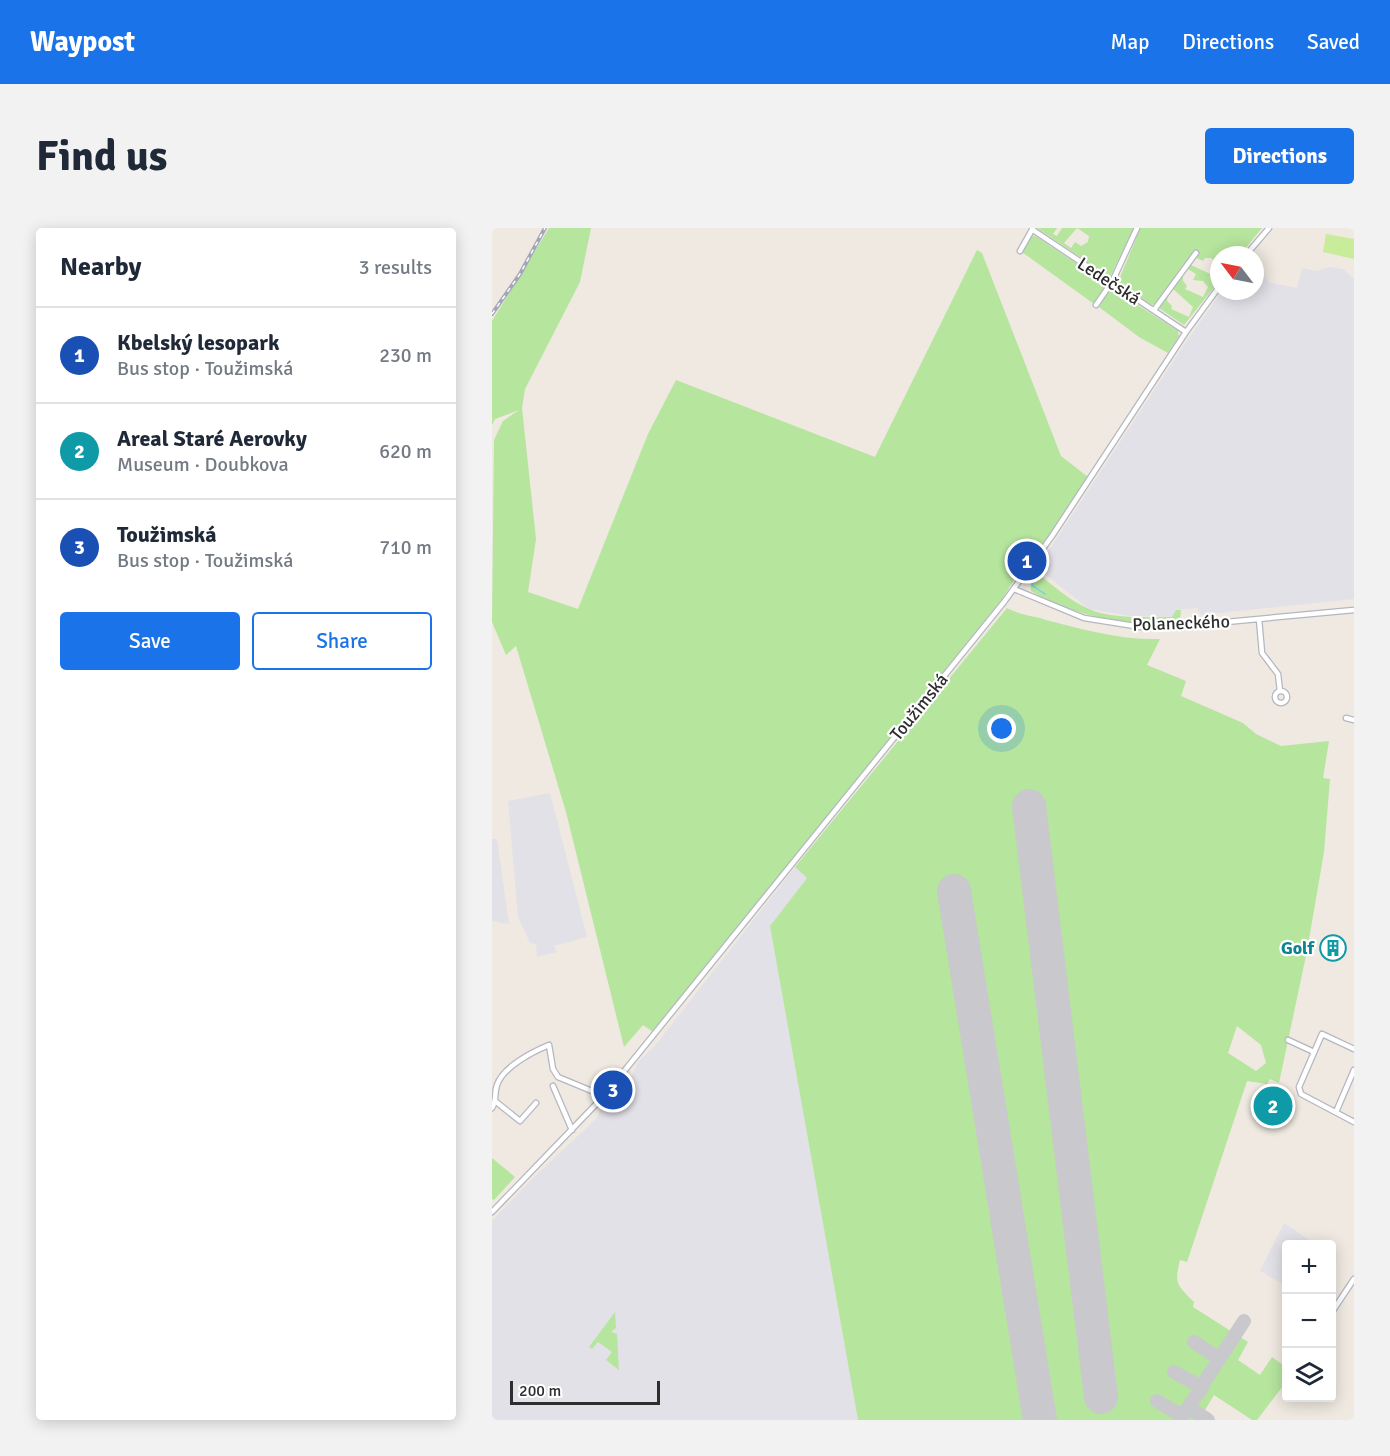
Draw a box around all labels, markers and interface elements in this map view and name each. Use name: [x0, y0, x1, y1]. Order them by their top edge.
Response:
text: Waypost: [30, 25, 135, 59]
text: Map: [1111, 29, 1149, 55]
text: Directions: [1182, 29, 1274, 55]
text: Saved: [1307, 29, 1360, 55]
button: Directions: [1205, 128, 1354, 184]
text: Find us: [36, 131, 167, 182]
north arrow: [1210, 246, 1264, 300]
text: Nearby: [60, 251, 141, 283]
street label: Ledečská: [1073, 252, 1145, 310]
text: 3 results: [359, 255, 432, 280]
text: Kbelský lesopark: [117, 329, 279, 356]
text: 1: [74, 343, 85, 368]
text: 230 m: [379, 343, 432, 368]
text: Bus stop · Toužimská: [117, 356, 293, 381]
text: Areal Staré Aerovky: [117, 425, 307, 452]
text: 2: [74, 439, 85, 464]
text: 620 m: [379, 439, 432, 464]
text: Museum · Doubkova: [117, 452, 289, 477]
text: Toužimská: [117, 521, 217, 548]
text: 3: [74, 535, 85, 560]
text: 710 m: [379, 535, 432, 560]
pin: 1: [1008, 538, 1046, 584]
text: Bus stop · Toužimská: [117, 548, 293, 573]
street label: Polaneckého: [1132, 610, 1230, 636]
button: Save: [60, 612, 240, 670]
button: Share: [252, 612, 432, 670]
street label: Toužimská: [885, 669, 953, 745]
your location: [987, 714, 1016, 743]
building icon: Golf: [1318, 933, 1348, 963]
place label: Golf: [1281, 937, 1315, 959]
pin: 3: [594, 1068, 632, 1112]
pin: 2: [1254, 1084, 1292, 1128]
map controls: [1282, 1240, 1336, 1402]
button: +: [1282, 1240, 1336, 1294]
button: −: [1282, 1294, 1336, 1348]
button: layers: [1282, 1348, 1336, 1402]
scale bar: [510, 1378, 660, 1406]
text: 200 m: [519, 1381, 561, 1401]

